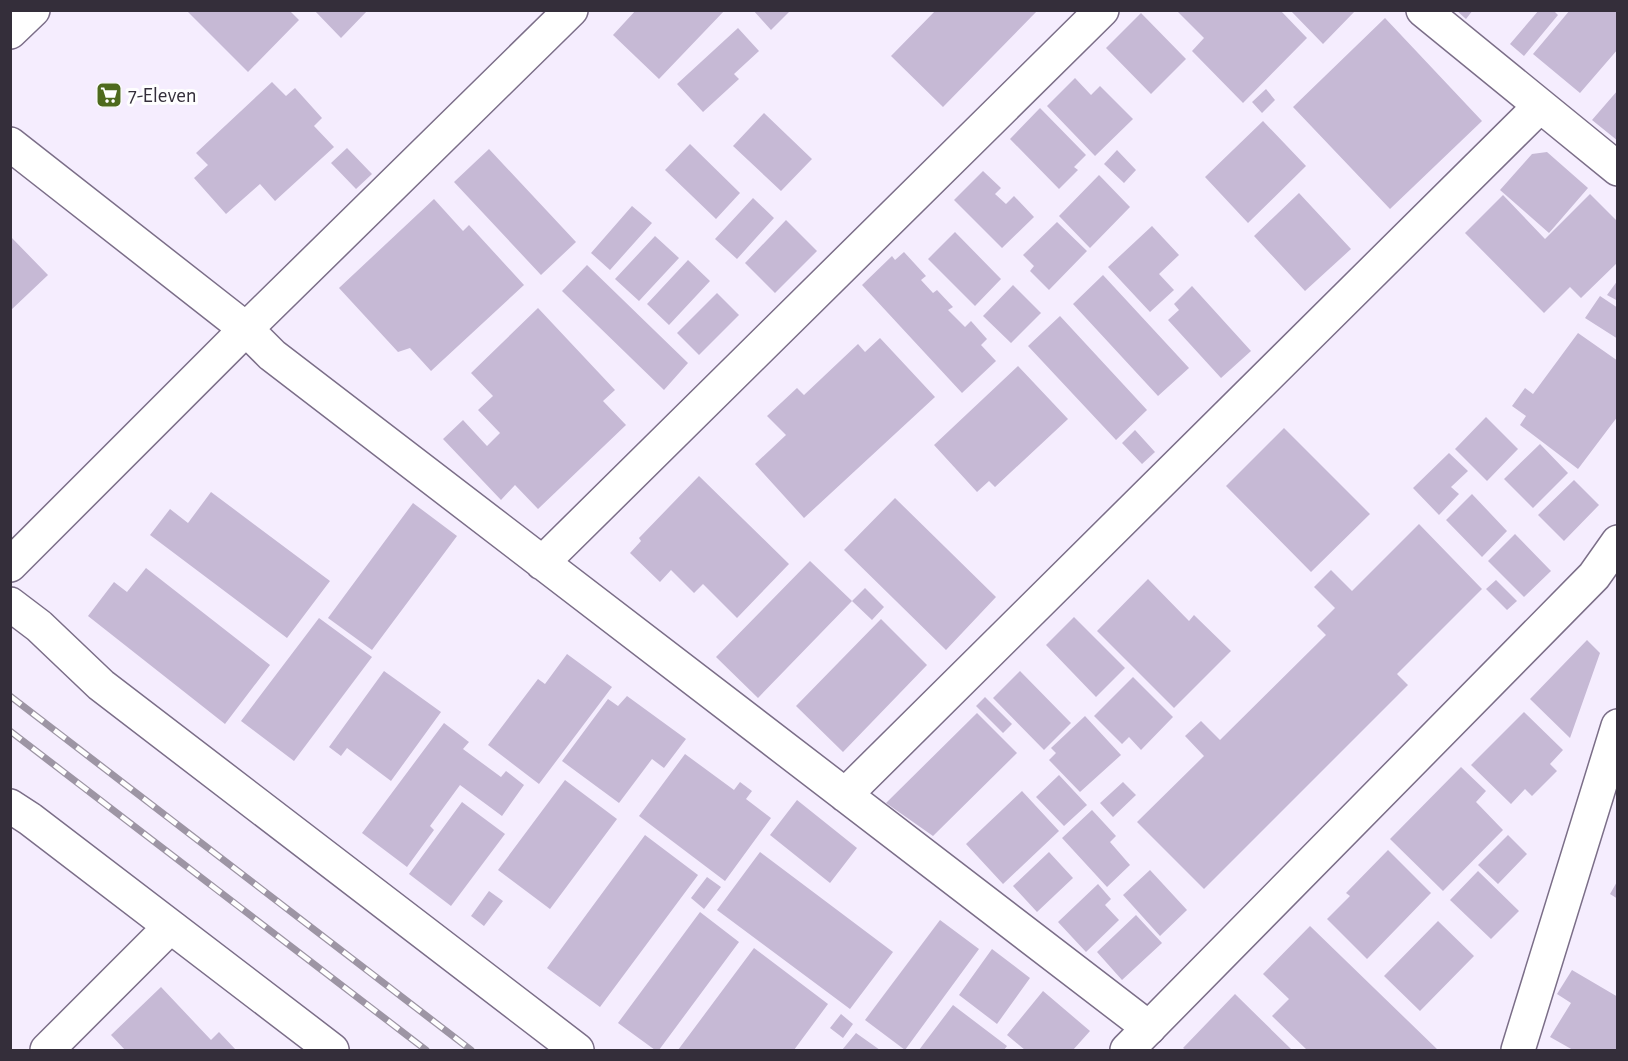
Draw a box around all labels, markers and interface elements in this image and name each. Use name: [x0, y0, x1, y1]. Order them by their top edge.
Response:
supermarket icon: 7-Eleven: [94, 80, 124, 110]
place label: 7-Eleven: [128, 85, 197, 106]

